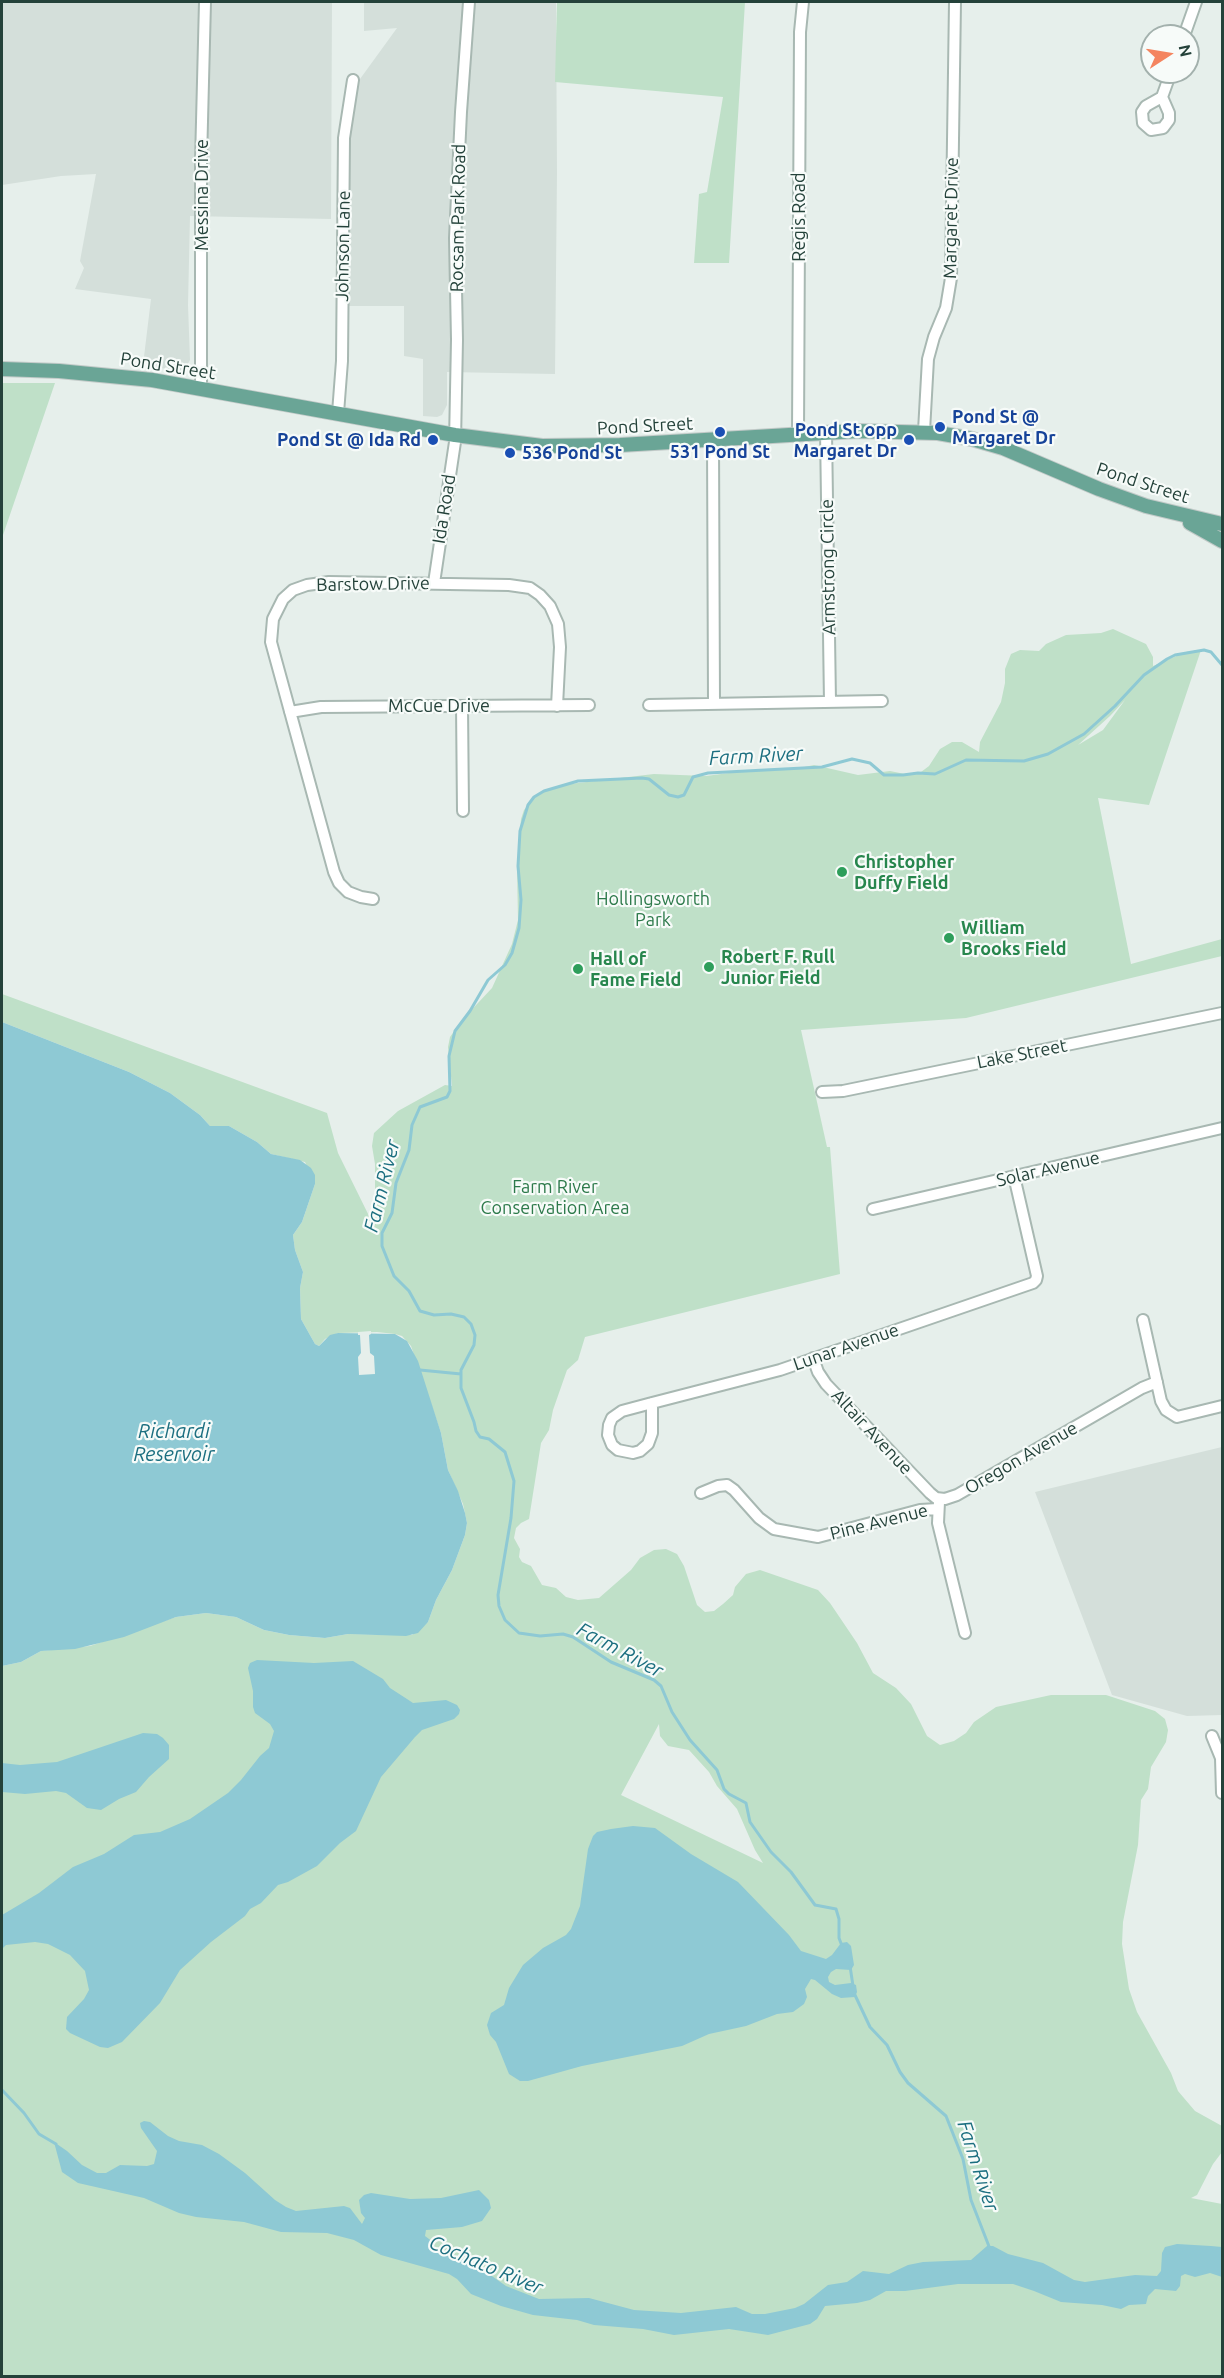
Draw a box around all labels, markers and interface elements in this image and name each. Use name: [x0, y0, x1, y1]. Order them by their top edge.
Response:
north arrow: [1140, 24, 1200, 84]
text: N: [1176, 43, 1196, 58]
street label: Messina Drive: [191, 139, 213, 251]
street label: Rocsam Park Road: [446, 144, 470, 292]
street label: Margaret Drive: [939, 157, 963, 279]
street label: Regis Road: [788, 172, 810, 262]
street label: Johnson Lane: [331, 190, 355, 302]
street label: Pond Street: [119, 348, 217, 384]
place label: Pond St @ Margaret Dr: [952, 406, 1056, 448]
street label: Pond Street: [596, 413, 694, 439]
place label: Pond St opp Margaret Dr: [793, 419, 897, 462]
marker: Pond St @ Margaret Dr: [933, 420, 947, 434]
marker: 531 Pond St: [713, 425, 727, 439]
place label: Pond St @ Ida Rd: [277, 429, 421, 451]
marker: Pond St @ Ida Rd: [426, 433, 440, 447]
marker: Pond St opp Margaret Dr: [902, 433, 916, 447]
place label: 531 Pond St: [670, 441, 770, 463]
place label: 536 Pond St: [522, 442, 622, 464]
marker: 536 Pond St: [503, 446, 517, 460]
street label: Pond Street: [1094, 458, 1192, 508]
street label: Ida Road: [428, 473, 460, 545]
street label: Armstrong Circle: [816, 499, 840, 635]
street label: Barstow Drive: [316, 572, 430, 596]
street label: McCue Drive: [388, 695, 490, 717]
water label: Farm River: [708, 742, 804, 770]
place label: Christopher Duffy Field: [854, 851, 954, 894]
marker: Christopher Duffy Field: [835, 865, 849, 879]
park label: Hollingsworth Park: [596, 888, 710, 930]
place label: William Brooks Field: [961, 917, 1066, 960]
marker: William Brooks Field: [942, 931, 956, 945]
place label: Robert F. Rull Junior Field: [721, 946, 835, 988]
place label: Hall of Fame Field: [590, 948, 681, 990]
marker: Robert F. Rull Junior Field: [702, 960, 716, 974]
marker: Hall of Fame Field: [571, 962, 585, 976]
street label: Lake Street: [975, 1035, 1069, 1073]
water label: Farm River: [359, 1137, 405, 1235]
street label: Solar Avenue: [994, 1147, 1102, 1191]
park label: Farm River Conservation Area: [481, 1176, 629, 1218]
street label: Lunar Avenue: [790, 1319, 902, 1375]
street label: Altair Avenue: [827, 1385, 917, 1479]
street label: Oregon Avenue: [961, 1417, 1081, 1499]
water label: Richardi Reservoir: [133, 1419, 215, 1466]
street label: Pine Avenue: [828, 1499, 930, 1545]
water label: Farm River: [573, 1617, 667, 1683]
water label: Farm River: [952, 2117, 1004, 2215]
water label: Cochato River: [425, 2230, 547, 2300]

